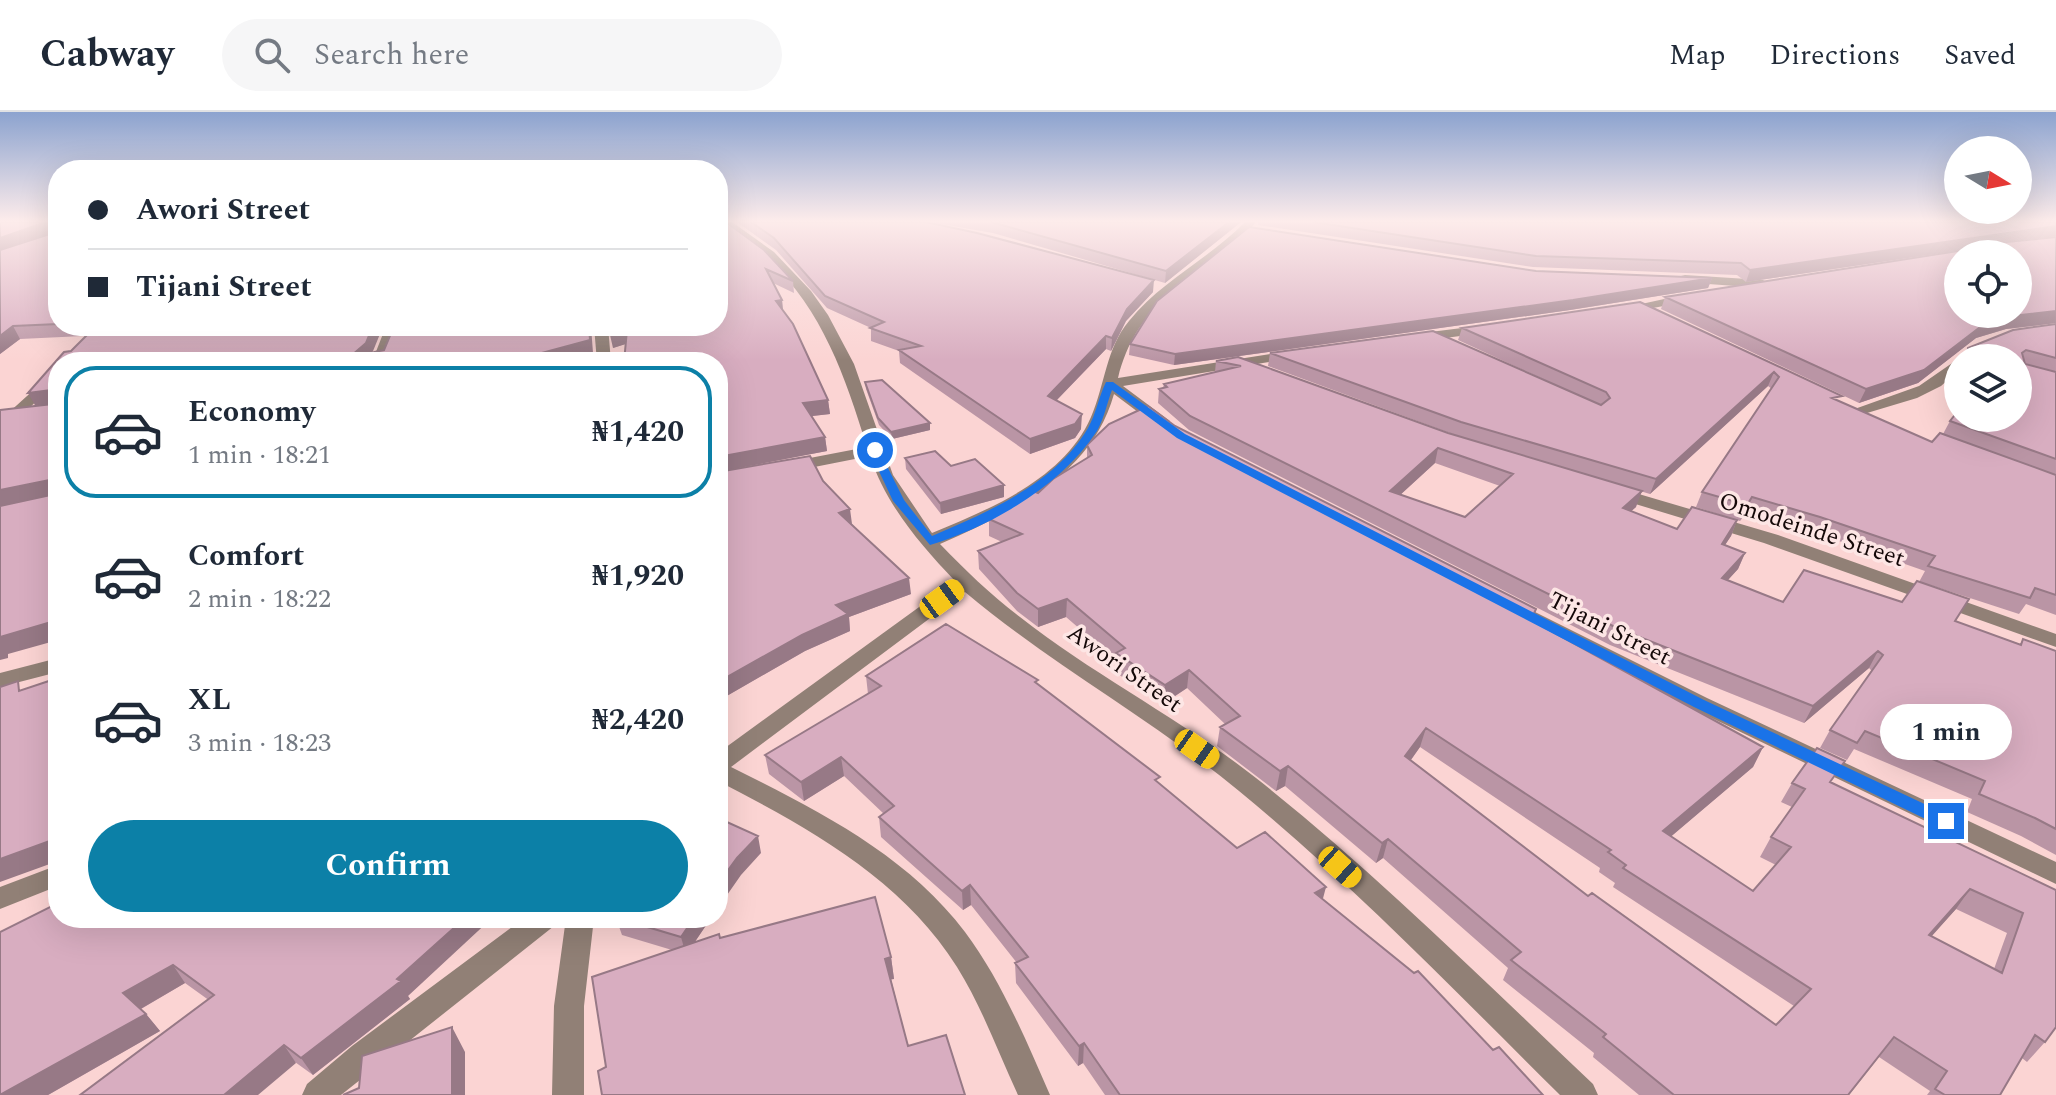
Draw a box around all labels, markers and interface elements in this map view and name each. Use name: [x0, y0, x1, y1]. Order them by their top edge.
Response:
search box: [222, 19, 782, 91]
text: Cabway: [40, 26, 174, 84]
text: Search here: [314, 32, 469, 78]
icon: search: [250, 33, 294, 77]
text: Map: [1669, 34, 1726, 77]
text: Directions: [1770, 34, 1900, 77]
text: Saved: [1944, 34, 2016, 77]
north arrow: [1944, 136, 2032, 224]
map controls: [1944, 136, 2032, 432]
text: Awori Street: [136, 187, 310, 233]
button: locate: [1944, 240, 2032, 328]
text: Tijani Street: [136, 264, 312, 310]
button: layers: [1944, 344, 2032, 432]
text: Economy: [188, 389, 315, 435]
icon: car: [92, 396, 164, 468]
text: ₦1,420: [592, 409, 684, 455]
route start: [857, 432, 893, 468]
text: 1 min · 18:21: [188, 435, 331, 475]
street label: Omodeinde Street: [1714, 483, 1909, 577]
text: Comfort: [188, 533, 304, 579]
icon: car: [92, 540, 164, 612]
text: ₦1,920: [592, 553, 684, 599]
car: [916, 575, 968, 623]
text: 2 min · 18:22: [188, 579, 331, 619]
street label: Tijani Street: [1542, 583, 1677, 675]
street label: Awori Street: [1059, 616, 1190, 722]
text: XL: [188, 677, 231, 723]
icon: car: [92, 684, 164, 756]
text: ₦2,420: [592, 697, 684, 743]
callout: 1 min: [1880, 705, 2012, 761]
text: 1 min: [1911, 712, 1981, 752]
text: 3 min · 18:23: [188, 723, 331, 763]
car: [1170, 725, 1224, 773]
route end: [1928, 803, 1964, 839]
button: Confirm: [88, 820, 688, 912]
car: [1314, 842, 1366, 892]

